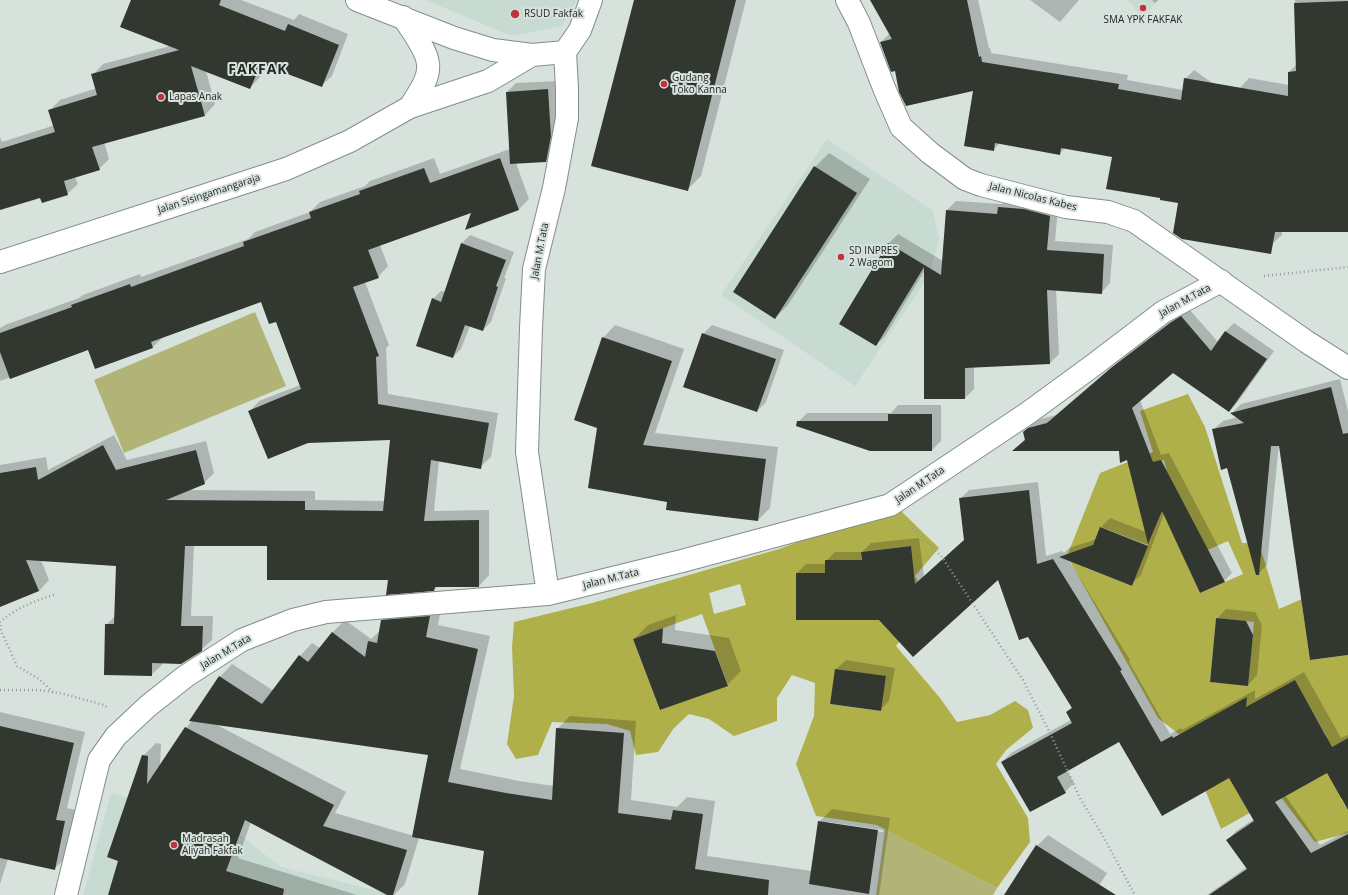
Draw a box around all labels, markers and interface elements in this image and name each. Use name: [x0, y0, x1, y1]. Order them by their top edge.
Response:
marker: SMA YPK FAKFAK: [1138, 3, 1148, 13]
marker: RSUD Fakfak: [509, 8, 521, 20]
place label: RSUD Fakfak: [524, 8, 583, 20]
place label: SMA YPK FAKFAK: [1104, 14, 1182, 26]
district label: FAKFAK: [228, 62, 288, 78]
place label: Gudang Toko Kanna: [672, 72, 727, 96]
marker: Gudang Toko Kanna: [659, 79, 669, 89]
place label: Lapas Anak: [169, 91, 222, 103]
marker: Lapas Anak: [156, 92, 166, 102]
street label: Jalan Sisingamangaraja: [156, 172, 262, 216]
street label: Jalan Nicolas Kabes: [988, 180, 1078, 214]
street label: Jalan M.Tata: [529, 222, 551, 280]
place label: SD INPRES 2 Wagom: [849, 245, 898, 268]
marker: SD INPRES 2 Wagom: [836, 252, 846, 262]
street label: Jalan M.Tata: [1157, 282, 1213, 320]
street label: Jalan M.Tata: [893, 464, 947, 506]
street label: Jalan M.Tata: [582, 566, 640, 592]
street label: Jalan M.Tata: [199, 632, 253, 672]
place label: Madrasah Aliyah Fakfak: [182, 833, 243, 856]
marker: Madrasah Aliyah Fakfak: [169, 840, 179, 850]

